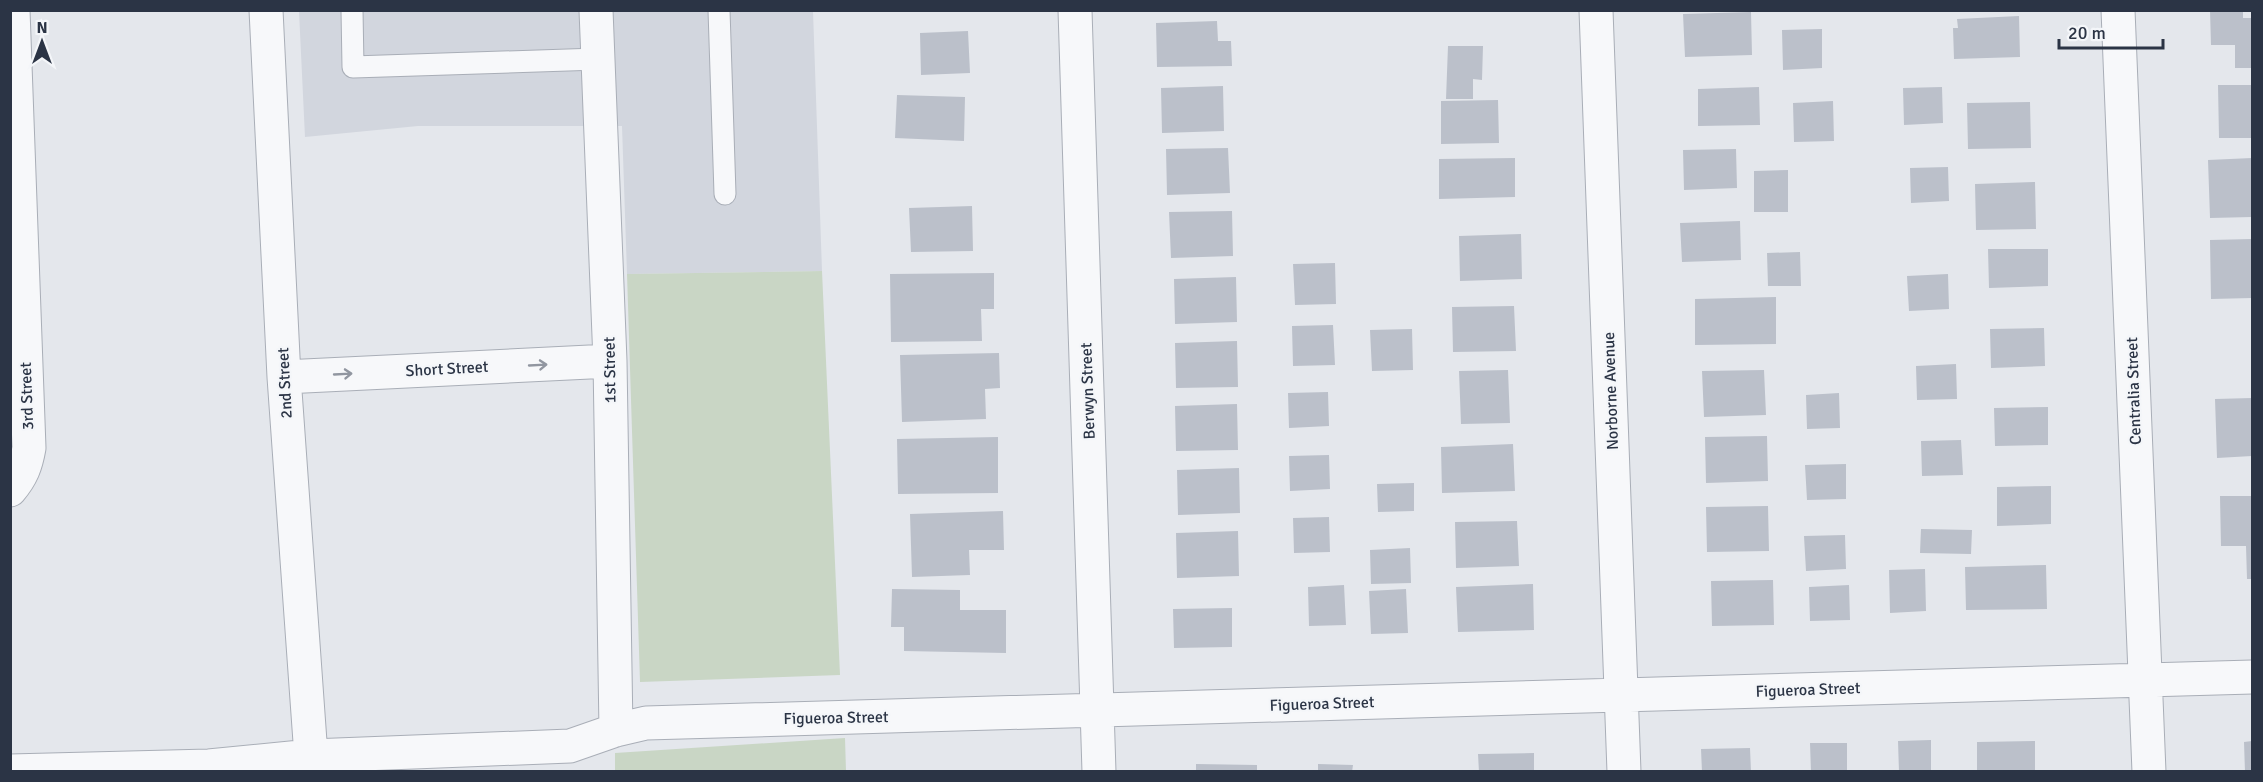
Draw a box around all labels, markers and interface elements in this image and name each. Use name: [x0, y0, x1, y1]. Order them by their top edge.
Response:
north arrow: [12, 12, 72, 72]
scale bar: [2059, 12, 2162, 50]
text: N: [36, 18, 48, 38]
text: 20 m: [2068, 22, 2106, 44]
street label: Norborne Avenue: [1599, 332, 1623, 450]
street label: 1st Street: [599, 336, 621, 403]
street label: Centralia Street: [2122, 336, 2146, 445]
street label: Berwyn Street: [1076, 342, 1100, 440]
street label: 2nd Street: [273, 347, 297, 419]
street label: Short Street: [405, 357, 489, 381]
one-way arrow: [527, 360, 547, 371]
street label: 3rd Street: [16, 361, 38, 430]
one-way arrow: [332, 368, 352, 380]
street label: Figueroa Street: [1755, 678, 1861, 702]
street label: Figueroa Street: [1269, 692, 1375, 716]
street label: Figueroa Street: [783, 707, 889, 729]

